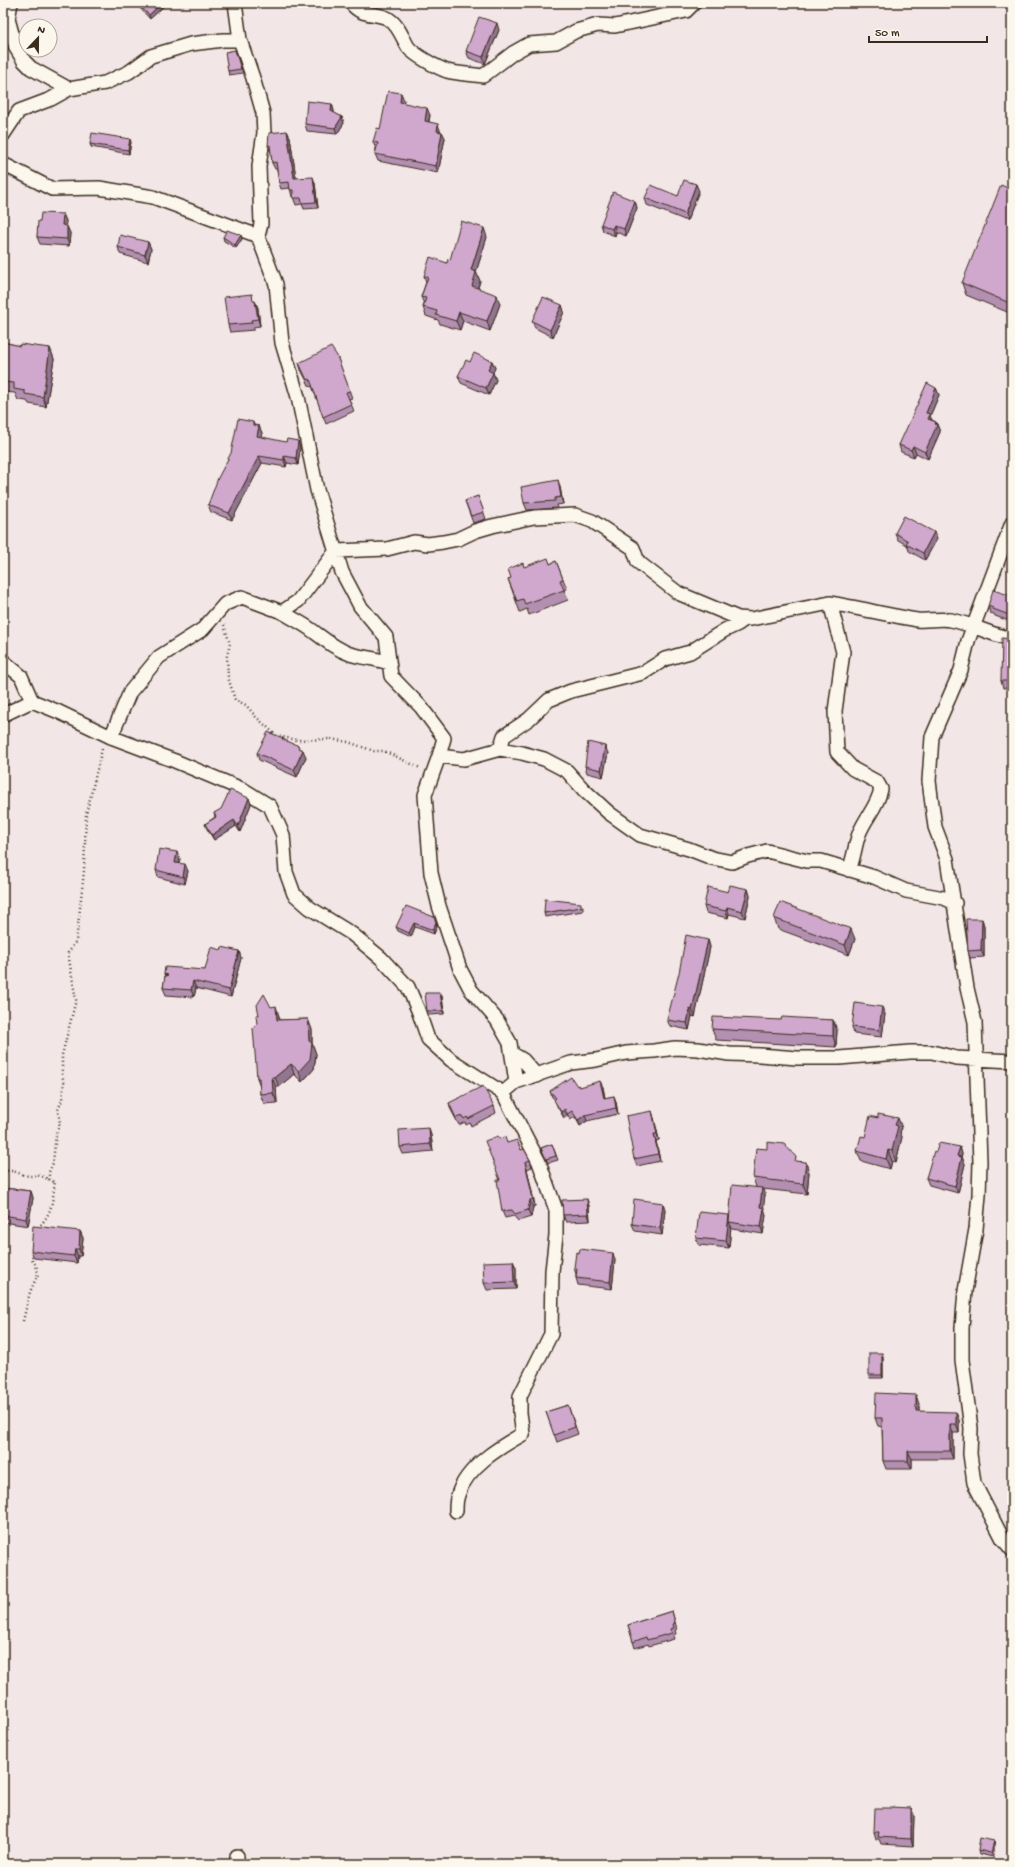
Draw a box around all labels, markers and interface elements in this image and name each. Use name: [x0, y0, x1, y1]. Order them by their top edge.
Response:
north arrow: [18, 18, 58, 58]
scale bar: [869, 18, 987, 44]
text: N: [35, 24, 47, 37]
text: 50 m: [875, 27, 900, 41]

